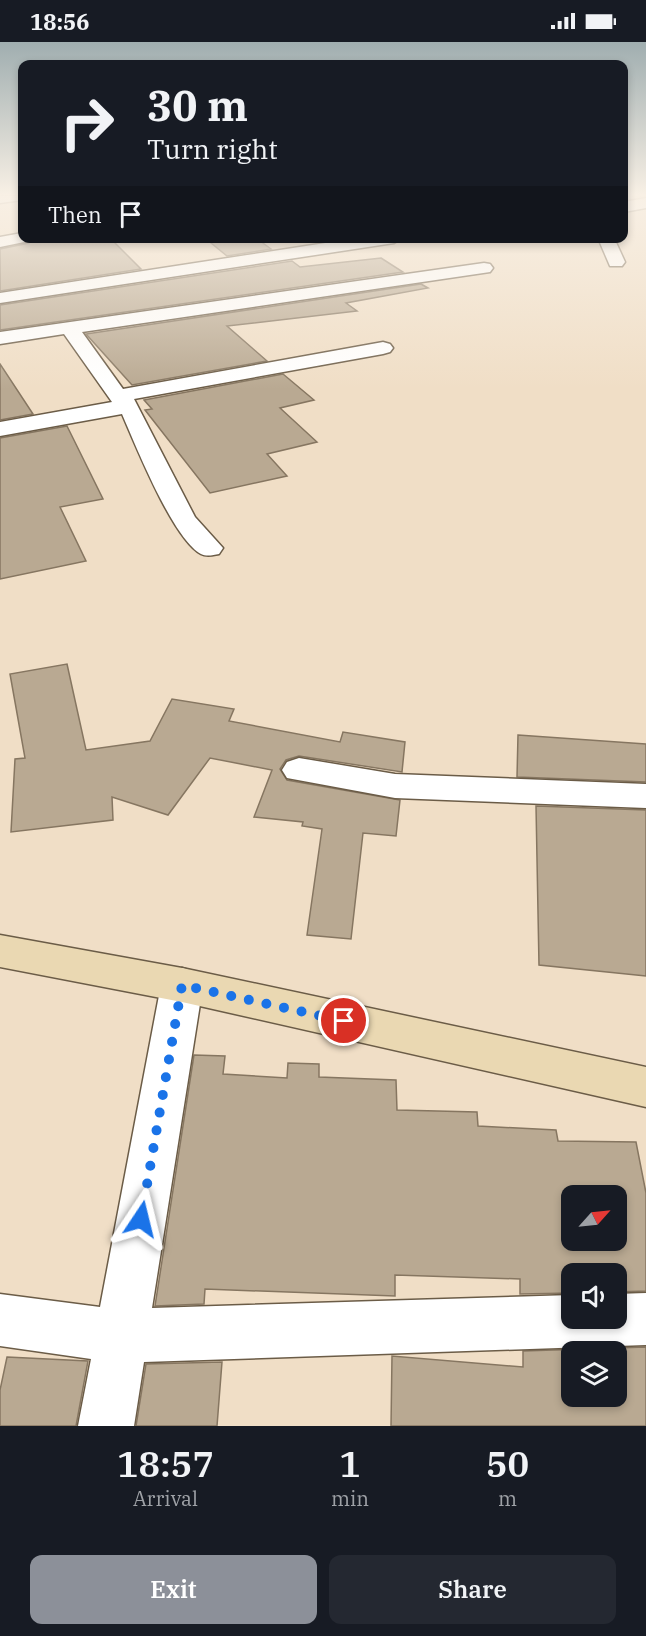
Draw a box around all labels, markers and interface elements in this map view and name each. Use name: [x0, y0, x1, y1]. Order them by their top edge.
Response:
text: 18:56: [30, 7, 89, 36]
text: 30 m: [147, 78, 248, 133]
icon: right: [48, 84, 126, 162]
text: Turn right: [147, 131, 278, 166]
icon: arrive: [114, 198, 147, 231]
text: Then: [48, 200, 102, 229]
pin: [318, 995, 369, 1046]
icon: arrive: [327, 1004, 360, 1037]
north arrow: [561, 1185, 627, 1251]
map controls: [561, 1185, 627, 1407]
position arrow: [109, 1187, 173, 1251]
button: sound: [561, 1263, 627, 1329]
button: layers: [561, 1341, 627, 1407]
text: 18:57: [117, 1440, 214, 1487]
text: 1: [339, 1440, 361, 1487]
text: 50: [486, 1440, 529, 1487]
text: Arrival: [133, 1485, 198, 1512]
text: min: [331, 1485, 369, 1512]
text: m: [498, 1485, 517, 1512]
button: Exit: [30, 1555, 317, 1624]
button: Share: [329, 1555, 616, 1624]

